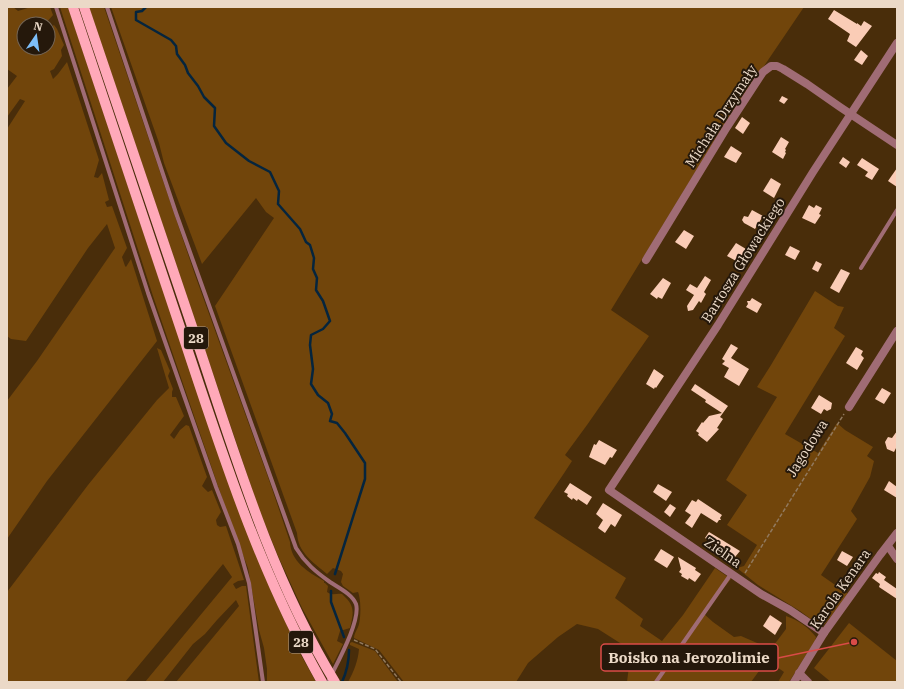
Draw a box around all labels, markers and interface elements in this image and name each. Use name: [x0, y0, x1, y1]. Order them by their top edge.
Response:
north arrow: [16, 16, 56, 56]
text: N: [32, 18, 44, 34]
street label: Michała Drzymały: [681, 61, 761, 171]
street label: Bartosza Głowackiego: [697, 194, 789, 326]
road number: 28: [184, 327, 208, 349]
street label: Jagodowa: [782, 416, 832, 480]
street label: Zielna: [701, 533, 745, 572]
street label: Karola Kenara: [806, 545, 875, 633]
road number: 28: [289, 631, 313, 653]
callout: Boisko na Jerozolimie: [601, 644, 778, 671]
text: Boisko na Jerozolimie: [608, 648, 770, 667]

